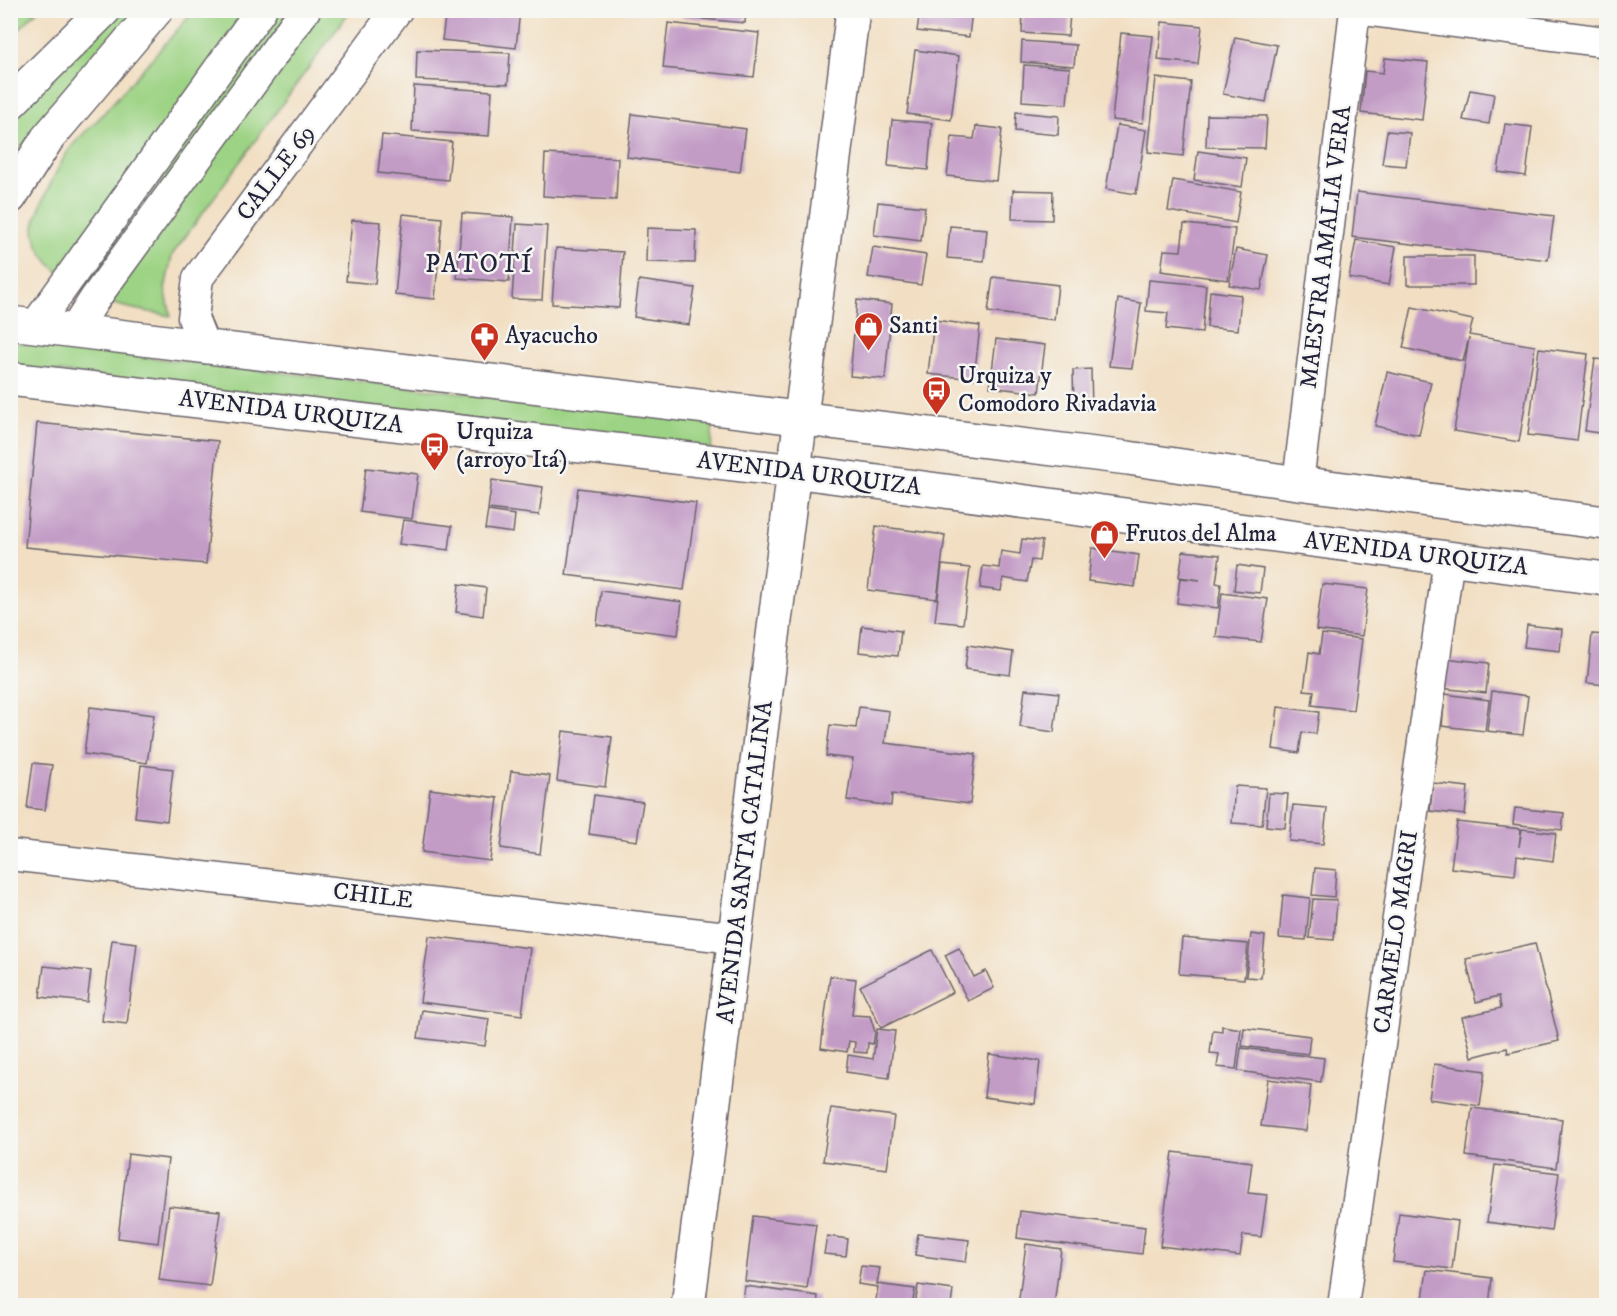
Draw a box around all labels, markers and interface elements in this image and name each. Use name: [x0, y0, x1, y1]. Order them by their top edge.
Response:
street label: MAESTRA AMALIA VERA: [1294, 103, 1358, 390]
street label: CALLE 69: [230, 119, 322, 227]
district label: PATOTÍ: [425, 247, 533, 281]
shop icon: Santi: [852, 310, 884, 352]
place label: Santi: [889, 311, 938, 341]
pharmacy icon: Ayacucho: [468, 320, 500, 362]
place label: Ayacucho: [505, 321, 598, 351]
place label: Urquiza y Comodoro Rivadavia: [958, 361, 1157, 419]
bus stop icon: Urquiza y Comodoro Rivadavia: [921, 374, 953, 416]
street label: AVENIDA URQUIZA: [177, 383, 405, 441]
place label: Urquiza (arroyo Itá): [456, 417, 567, 475]
bus stop icon: Urquiza (arroyo Itá): [419, 430, 451, 472]
street label: AVENIDA URQUIZA: [695, 445, 923, 503]
shop icon: Frutos del Alma: [1088, 518, 1120, 560]
place label: Frutos del Alma: [1125, 519, 1277, 549]
street label: AVENIDA URQUIZA: [1302, 525, 1530, 583]
street label: AVENIDA SANTA CATALINA: [710, 698, 780, 1025]
street label: CARMELO MAGRI: [1367, 828, 1425, 1036]
street label: CHILE: [331, 876, 415, 916]

